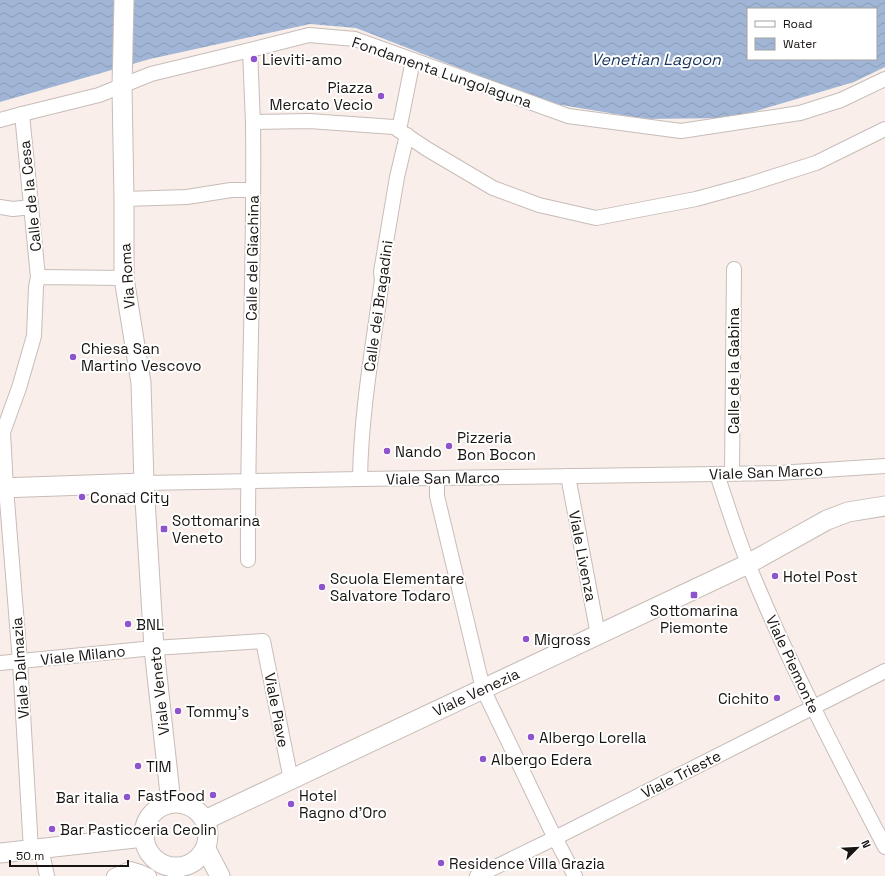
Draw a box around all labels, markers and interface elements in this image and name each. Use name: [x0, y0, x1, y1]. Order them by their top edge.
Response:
legend: [747, 8, 877, 60]
text: Road: [783, 16, 812, 32]
street label: Fondamenta Lungolaguna: [350, 32, 535, 112]
text: Water: [783, 36, 817, 52]
water label: Venetian Lagoon: [591, 49, 722, 70]
place label: Lieviti-amo: [262, 50, 342, 69]
marker: Lieviti-amo: [249, 54, 259, 64]
place label: Piazza Mercato Vecio: [270, 78, 373, 114]
marker: Piazza Mercato Vecio: [376, 91, 386, 101]
street label: Calle de la Cesa: [15, 139, 45, 253]
street label: Calle del Giachina: [241, 194, 263, 321]
street label: Calle dei Bragadini: [359, 239, 397, 373]
street label: Via Roma: [115, 242, 139, 309]
street label: Calle de la Gabina: [724, 307, 743, 434]
place label: Chiesa San Martino Vescovo: [81, 339, 201, 375]
marker: Chiesa San Martino Vescovo: [68, 352, 78, 362]
place label: Pizzeria Bon Bocon: [457, 428, 536, 464]
marker: Pizzeria Bon Bocon: [444, 441, 454, 451]
place label: Nando: [395, 442, 442, 461]
marker: Nando: [382, 446, 392, 456]
street label: Viale San Marco: [709, 461, 823, 483]
street label: Viale San Marco: [386, 468, 500, 488]
place label: Conad City: [90, 488, 169, 507]
marker: Conad City: [77, 492, 87, 502]
street label: Viale Livenza: [565, 509, 601, 603]
place label: Sottomarina Veneto: [172, 511, 261, 547]
marker: Sottomarina Veneto: [159, 524, 169, 534]
place label: Hotel Post: [783, 567, 858, 586]
place label: Scuola Elementare Salvatore Todaro: [330, 569, 464, 605]
marker: Hotel Post: [770, 571, 780, 581]
marker: Scuola Elementare Salvatore Todaro: [317, 582, 327, 592]
marker: Sottomarina Piemonte: [689, 590, 699, 600]
place label: Sottomarina Piemonte: [650, 601, 738, 637]
street label: Viale Piemonte: [762, 612, 824, 716]
place label: BNL: [136, 615, 164, 634]
street label: Viale Dalmazia: [7, 616, 33, 719]
marker: BNL: [123, 619, 133, 629]
place label: Migross: [534, 630, 591, 649]
marker: Migross: [521, 634, 531, 644]
street label: Viale Milano: [40, 641, 126, 669]
street label: Viale Veneto: [145, 646, 173, 736]
street label: Viale Venezia: [430, 664, 523, 720]
street label: Viale Piave: [260, 671, 294, 749]
place label: Cichito: [718, 689, 769, 708]
marker: Cichito: [772, 693, 782, 703]
place label: Tommy's: [186, 702, 249, 721]
marker: Tommy's: [173, 706, 183, 716]
place label: Albergo Lorella: [539, 728, 647, 747]
marker: Albergo Lorella: [526, 732, 536, 742]
street label: Viale Trieste: [638, 746, 724, 802]
place label: Albergo Edera: [491, 750, 592, 769]
marker: Albergo Edera: [478, 754, 488, 764]
place label: TIM: [146, 757, 171, 776]
marker: TIM: [133, 761, 143, 771]
place label: FastFood: [138, 786, 205, 805]
place label: Hotel Ragno d'Oro: [299, 786, 387, 822]
place label: Bar italia: [56, 788, 119, 807]
marker: FastFood: [208, 790, 218, 800]
marker: Bar italia: [122, 792, 132, 802]
marker: Hotel Ragno d'Oro: [286, 799, 296, 809]
place label: Bar Pasticceria Ceolin: [60, 820, 217, 839]
marker: Bar Pasticceria Ceolin: [47, 824, 57, 834]
north arrow: [837, 828, 877, 868]
text: N: [858, 838, 874, 850]
scale bar: [10, 842, 128, 868]
text: 50 m: [16, 848, 44, 864]
place label: Residence Villa Grazia: [449, 854, 605, 873]
marker: Residence Villa Grazia: [436, 858, 446, 868]

